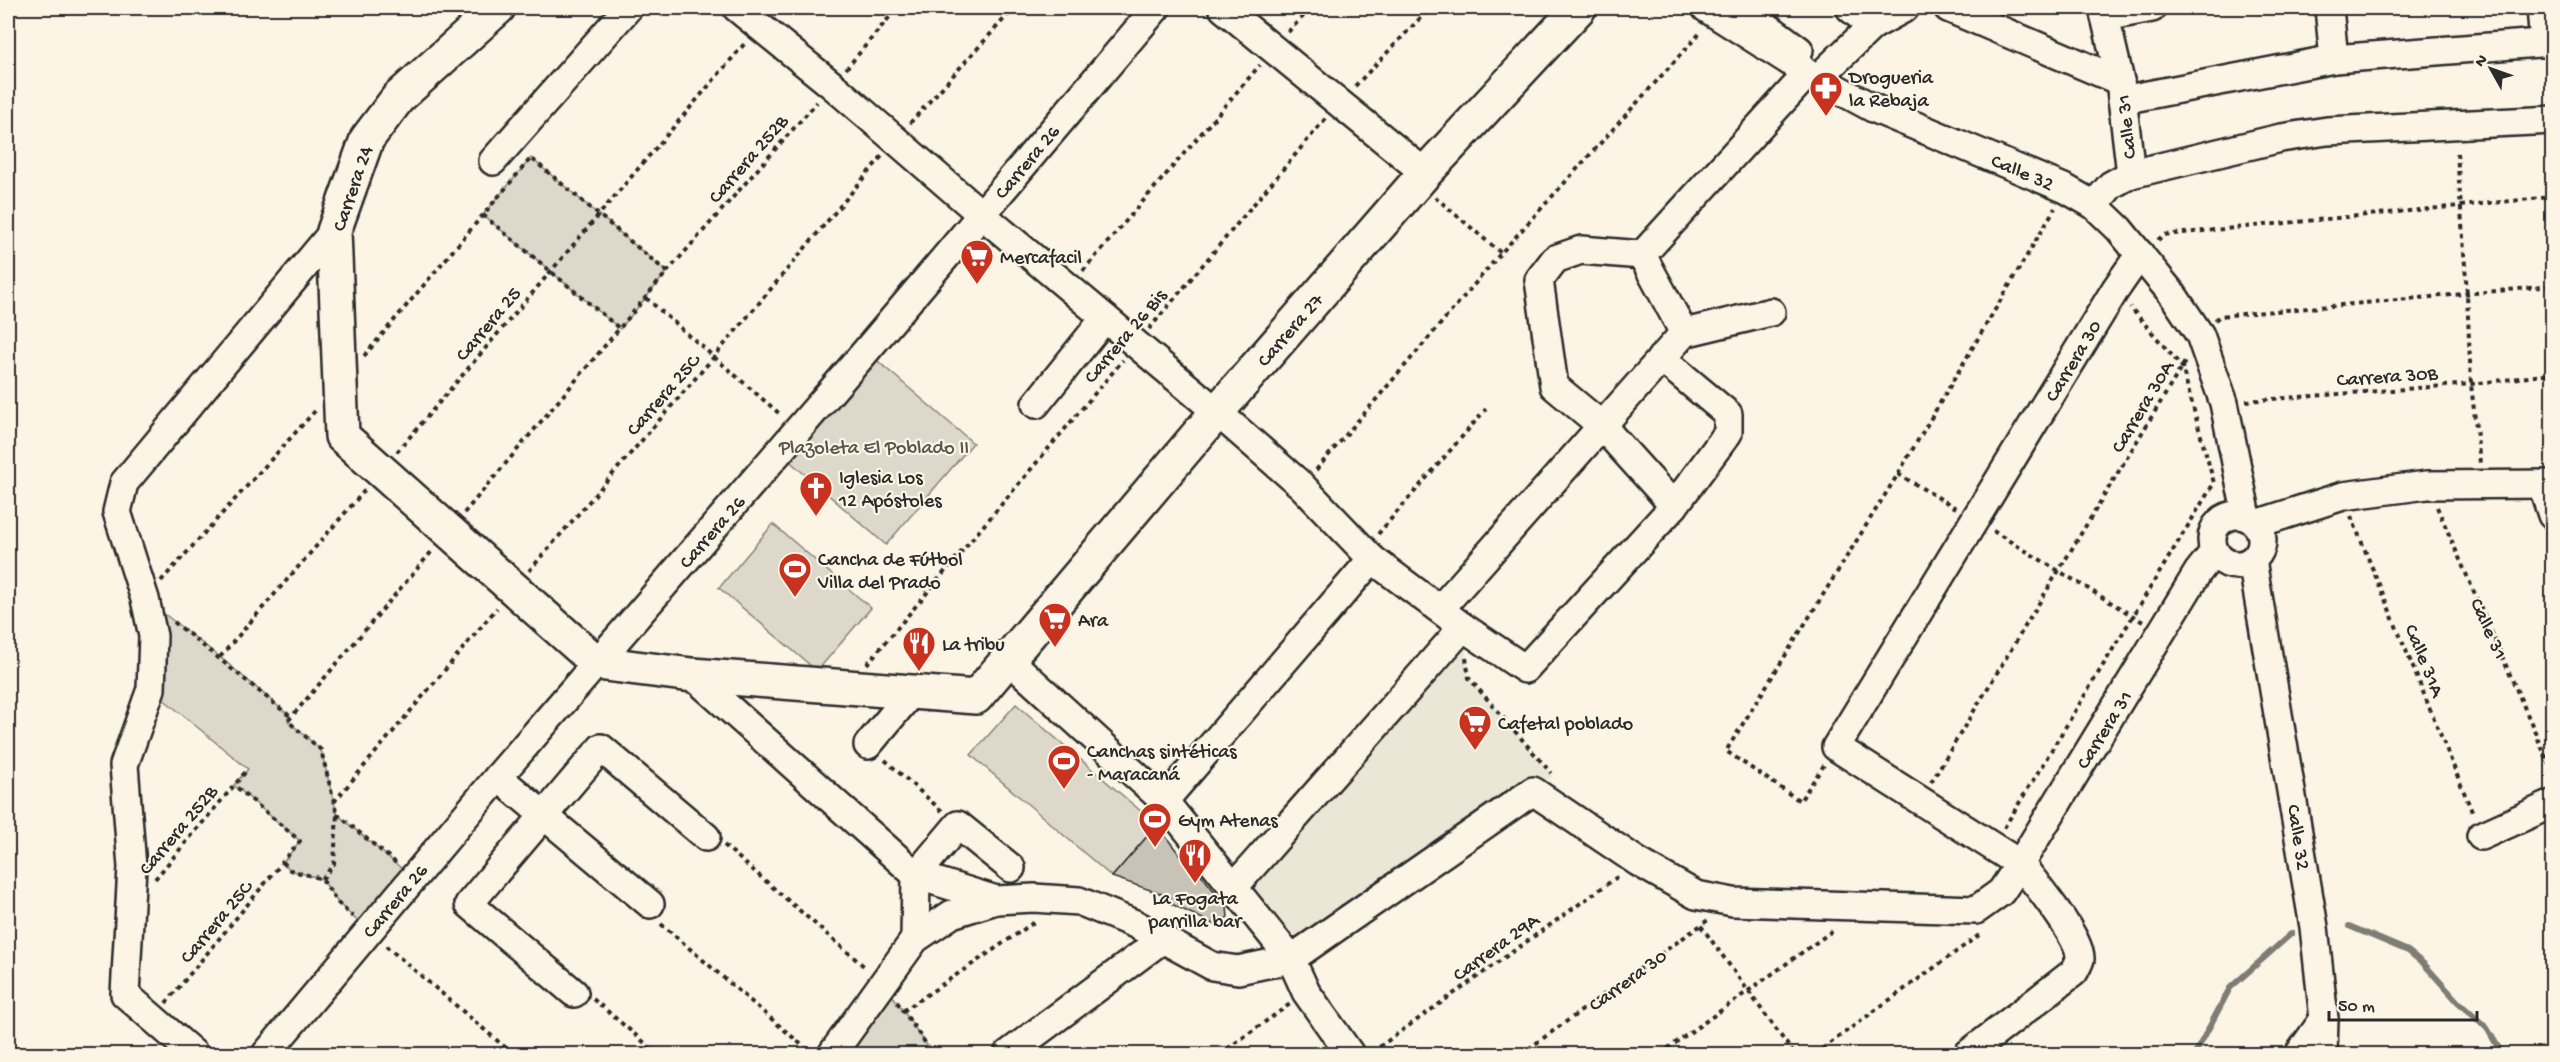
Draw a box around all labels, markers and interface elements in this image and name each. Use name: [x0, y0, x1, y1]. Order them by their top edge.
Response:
north arrow: [2461, 39, 2521, 99]
text: N: [2472, 51, 2493, 72]
place label: Drogueria la Rebaja: [1847, 68, 1934, 114]
pharmacy icon: Drogueria la Rebaja: [1808, 70, 1844, 117]
street label: Calle 31: [2114, 93, 2143, 160]
street label: Carrera 252B: [705, 111, 795, 209]
street label: Carrera 26: [991, 121, 1067, 205]
street label: Carrera 24: [329, 143, 380, 235]
street label: Calle 32: [1987, 151, 2057, 198]
supermarket icon: Mercafacil: [959, 238, 995, 285]
place label: Mercafacil: [1000, 248, 1082, 271]
street label: Carrera 25: [452, 284, 527, 367]
street label: Carrera 26 Bis: [1081, 285, 1173, 389]
street label: Carrera 27: [1254, 290, 1330, 373]
street label: Carrera 30: [2042, 317, 2108, 407]
street label: Carrera 25C: [623, 350, 707, 442]
street label: Carrera 30A: [2108, 357, 2181, 458]
street label: Carrera 30B: [2336, 363, 2439, 393]
park label: Plazoleta El Poblado II: [778, 438, 969, 461]
place label: Iglesia Los 12 Apóstoles: [838, 468, 942, 514]
church icon: Iglesia Los 12 Apóstoles: [798, 470, 834, 517]
street label: Carrera 26: [676, 491, 752, 575]
place label: Cancha de Fútbol Villa del Prado: [817, 550, 963, 596]
sports icon: Cancha de Fútbol Villa del Prado: [777, 551, 813, 598]
street label: Calle 31: [2463, 595, 2510, 663]
supermarket icon: Ara: [1037, 601, 1073, 648]
place label: Ara: [1078, 611, 1109, 634]
street label: Calle 31A: [2398, 622, 2448, 702]
restaurant icon: La tribu: [901, 625, 937, 672]
place label: La tribu: [942, 635, 1005, 658]
street label: Carrera 31: [2073, 688, 2139, 774]
supermarket icon: Cafetal poblado: [1457, 704, 1493, 751]
place label: Cafetal poblado: [1498, 714, 1633, 737]
place label: Canchas sintéticas - Maracaná: [1087, 742, 1237, 788]
sports icon: Canchas sintéticas - Maracaná: [1046, 743, 1082, 790]
street label: Carrera 252B: [136, 781, 224, 881]
sports icon: Gym Atenas: [1137, 801, 1173, 848]
street label: Calle 32: [2280, 803, 2313, 872]
place label: Gym Atenas: [1178, 811, 1278, 834]
restaurant icon: La Fogata parrilla bar: [1177, 837, 1213, 884]
street label: Carrera 26: [359, 860, 435, 944]
street label: Carrera 25C: [177, 876, 260, 969]
place label: La Fogata parrilla bar: [1148, 889, 1243, 935]
street label: Carrera 29A: [1449, 909, 1546, 988]
street label: Carrera 30: [1585, 946, 1673, 1018]
scale bar: [2329, 984, 2478, 1022]
text: 50 m: [2338, 997, 2375, 1018]

